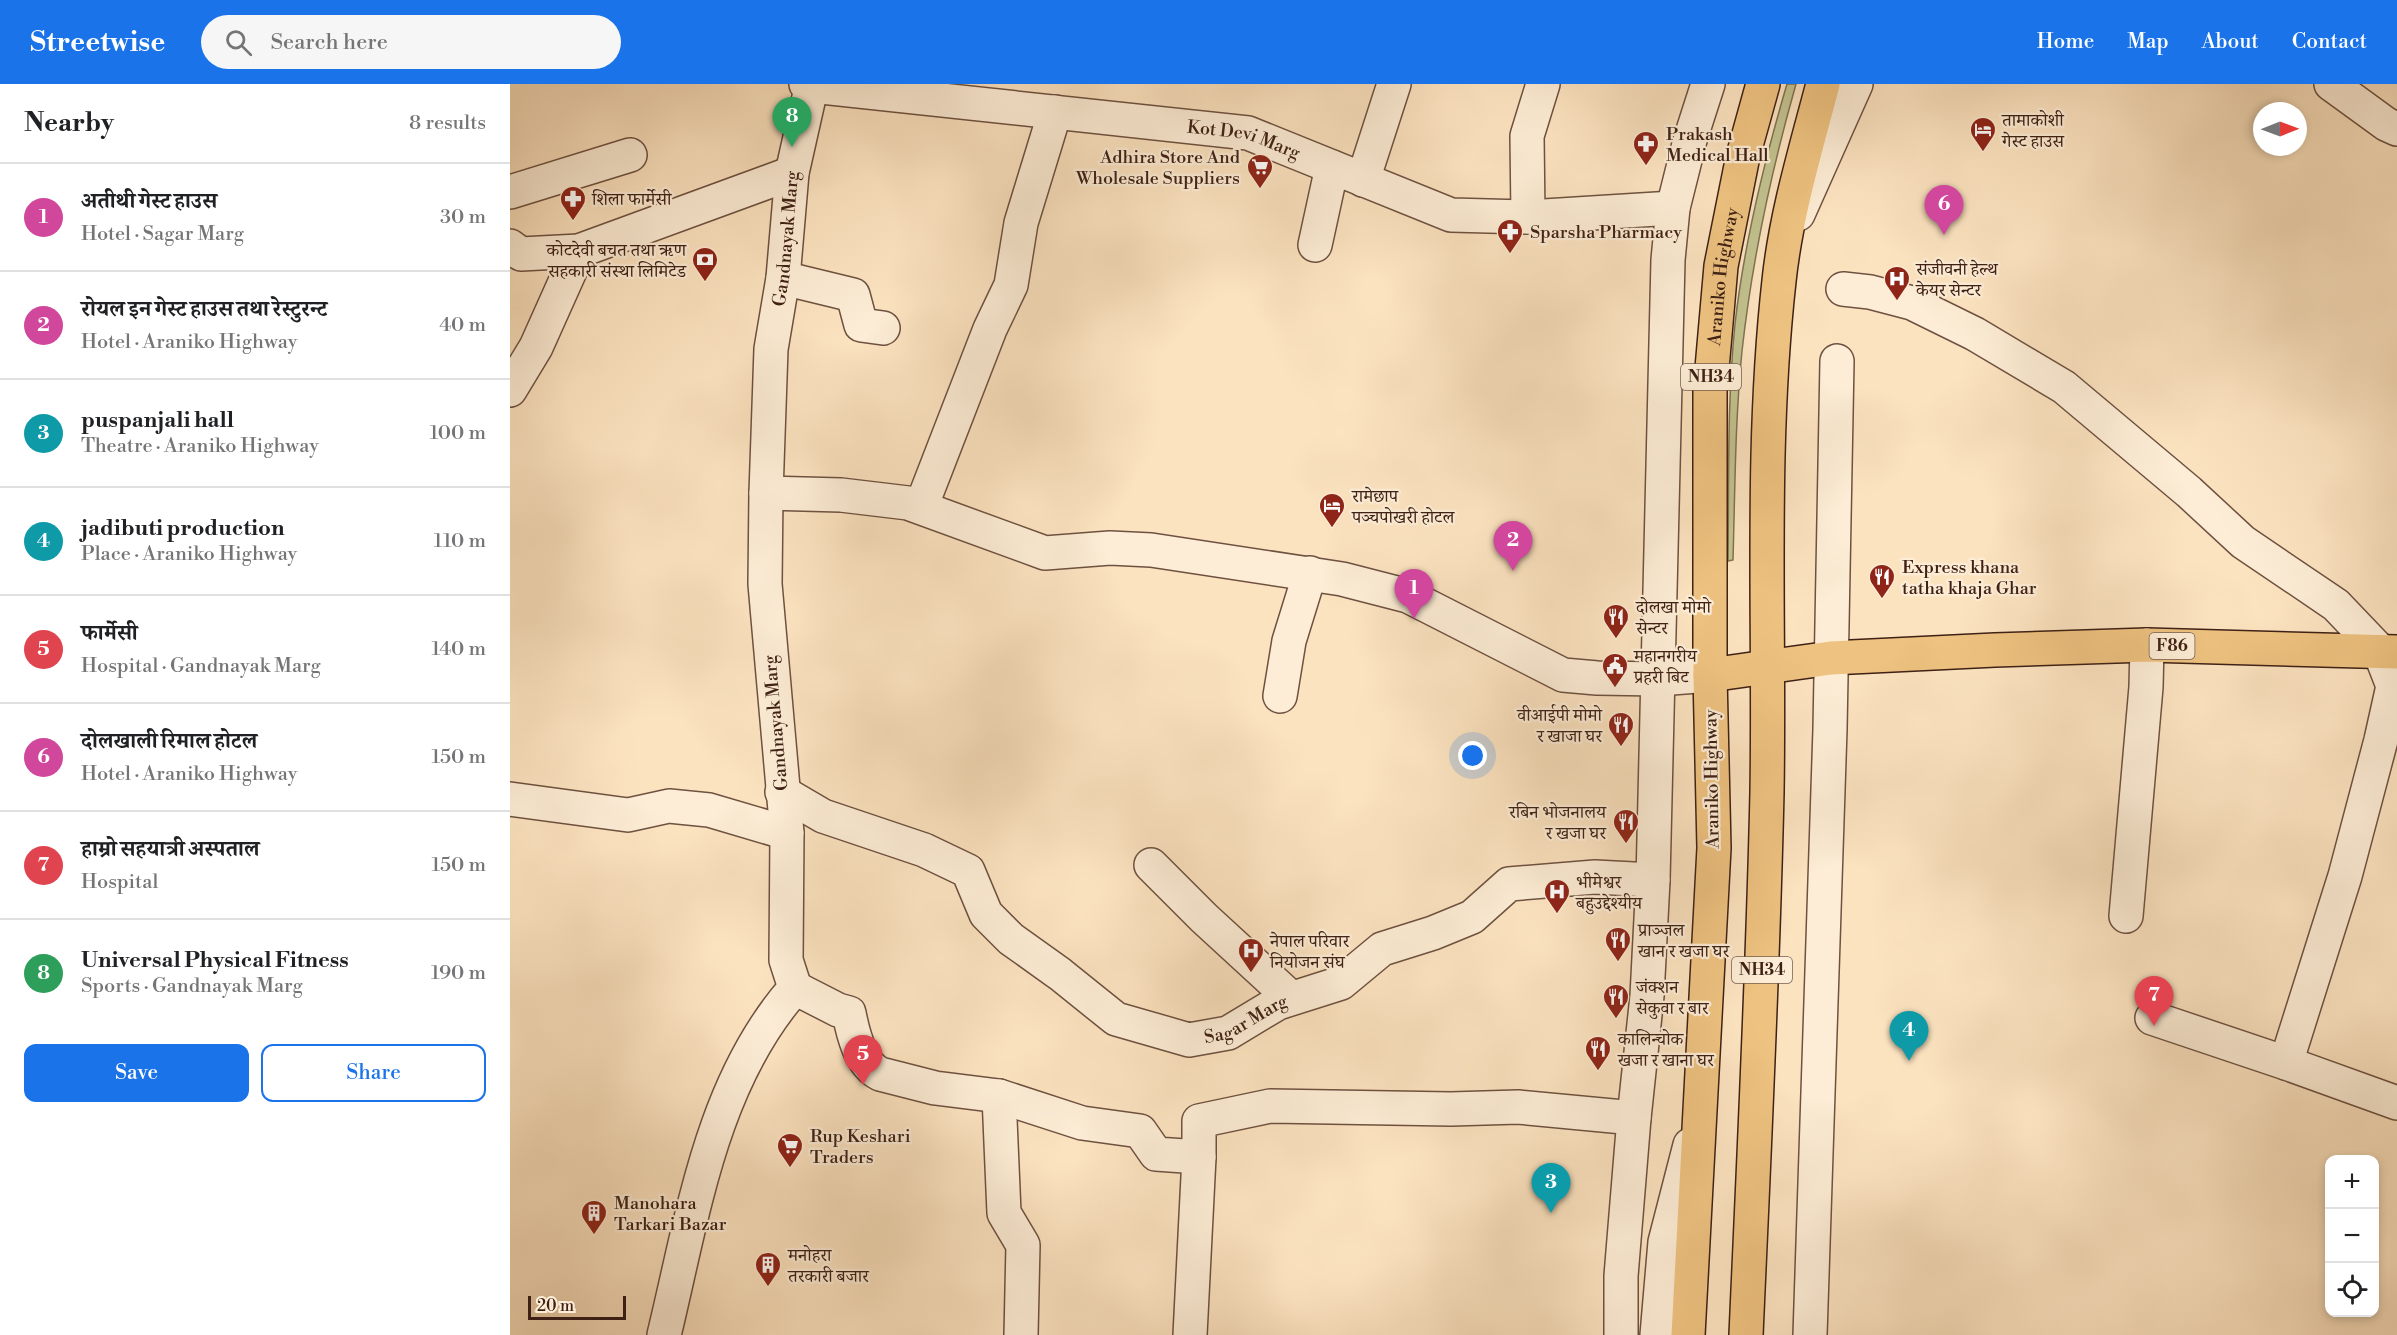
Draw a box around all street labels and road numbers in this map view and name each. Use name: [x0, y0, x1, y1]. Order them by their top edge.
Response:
street label: Kot Devi Marg: [1186, 115, 1304, 165]
street label: Gandnayak Marg: [767, 169, 804, 308]
street label: Araniko Highway: [1702, 205, 1744, 348]
road number: NH34: [1681, 364, 1741, 390]
road number: F86: [2150, 633, 2194, 659]
street label: Gandnayak Marg: [759, 654, 793, 792]
street label: Araniko Highway: [1699, 709, 1725, 850]
road number: NH34: [1732, 957, 1792, 983]
street label: Sagar Marg: [1202, 989, 1291, 1049]

